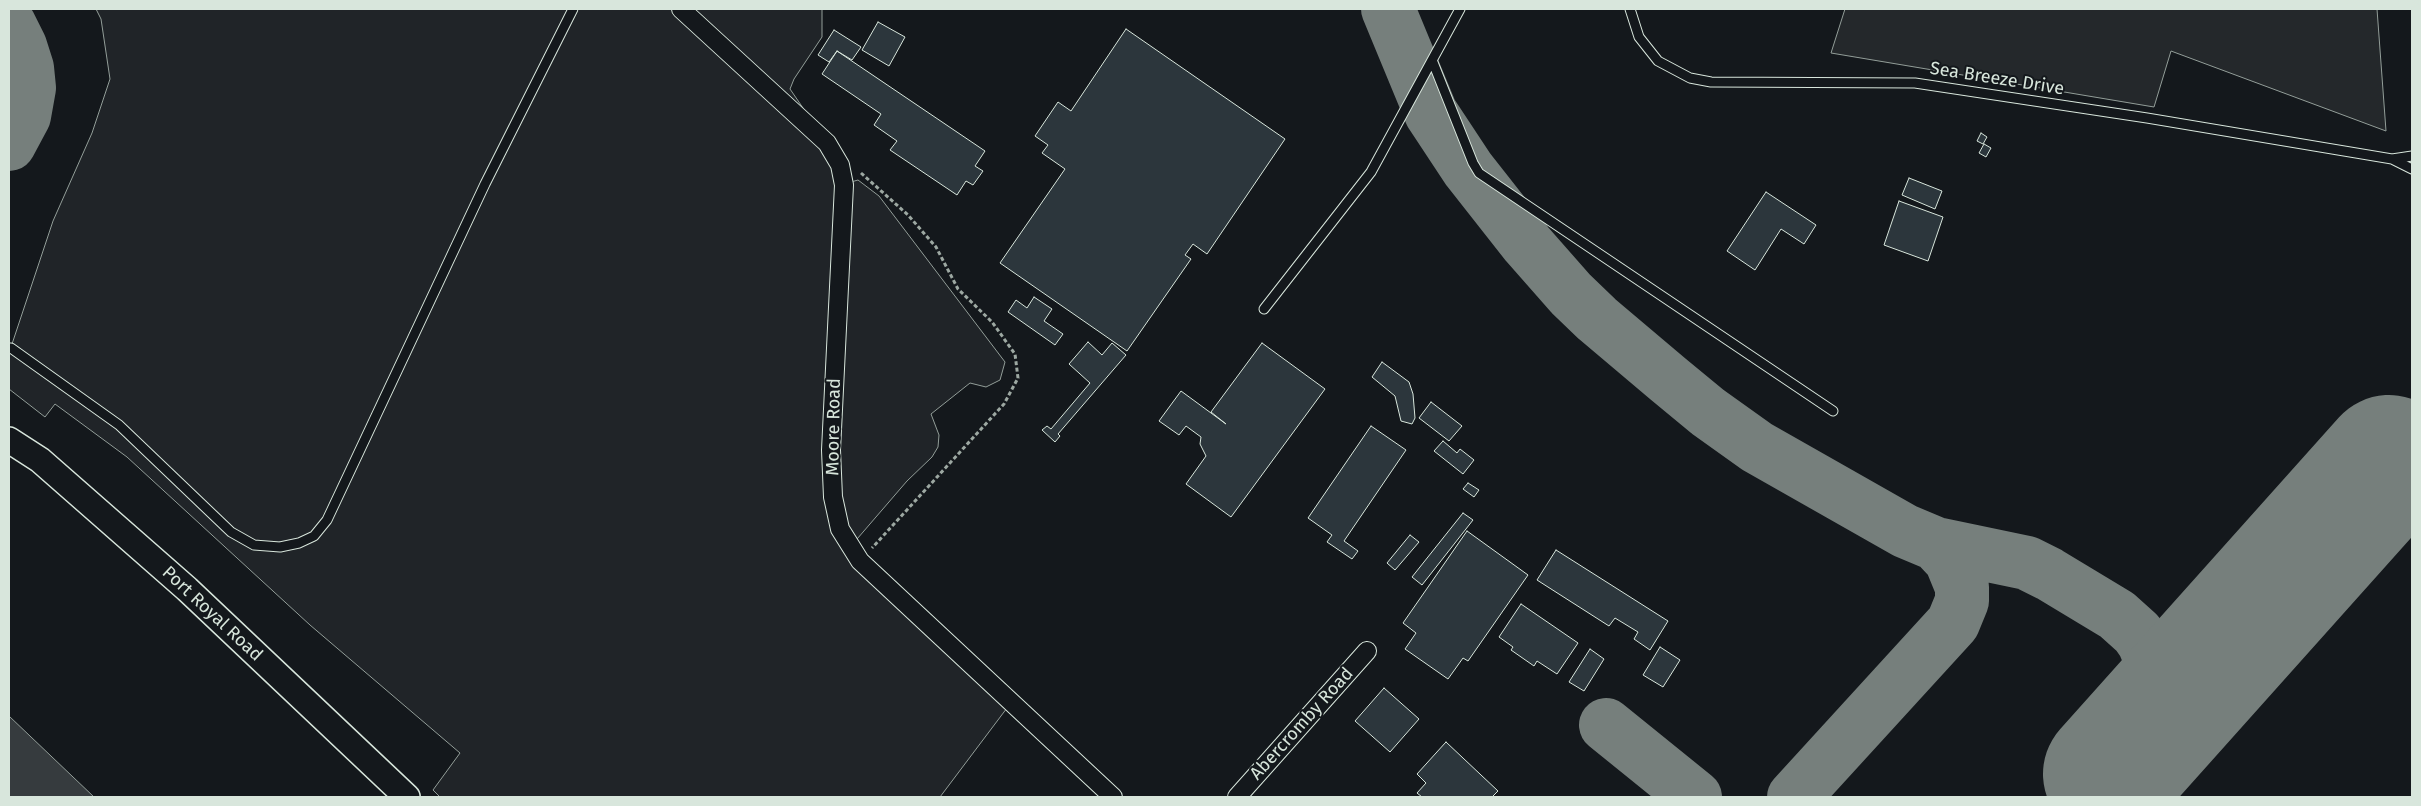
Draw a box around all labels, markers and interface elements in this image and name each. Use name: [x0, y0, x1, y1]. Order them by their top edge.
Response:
street label: Sea Breeze Drive: [1928, 58, 2066, 100]
street label: Moore Road: [822, 378, 846, 476]
street label: Port Royal Road: [157, 562, 267, 666]
street label: Abercromby Road: [1246, 663, 1358, 785]

